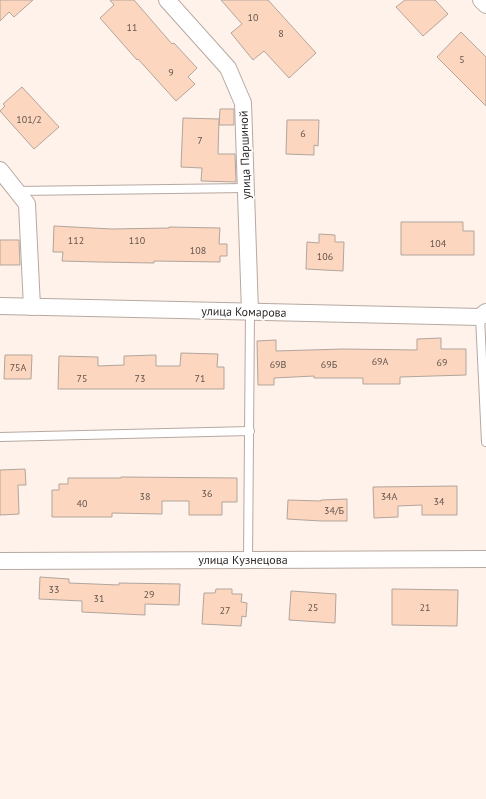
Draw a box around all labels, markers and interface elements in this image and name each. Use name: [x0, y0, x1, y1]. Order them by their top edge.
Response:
house number: 10: [248, 11, 259, 24]
house number: 11: [127, 21, 137, 34]
house number: 8: [278, 27, 284, 40]
house number: 5: [459, 53, 465, 66]
house number: 9: [168, 66, 174, 79]
street label: улица Паршиной: [235, 110, 254, 200]
house number: 101/2: [16, 113, 42, 126]
house number: 6: [300, 127, 306, 140]
house number: 7: [197, 134, 203, 147]
house number: 112: [68, 234, 84, 247]
house number: 110: [129, 234, 146, 247]
house number: 104: [430, 237, 447, 250]
house number: 108: [190, 244, 206, 257]
house number: 106: [317, 250, 333, 263]
street label: улица Комарова: [201, 303, 287, 320]
house number: 69А: [372, 355, 389, 368]
house number: 69: [437, 356, 447, 369]
house number: 69В: [270, 358, 287, 371]
house number: 69Б: [321, 358, 338, 371]
house number: 75А: [10, 361, 27, 374]
house number: 75: [77, 372, 87, 385]
house number: 73: [135, 372, 145, 385]
house number: 71: [195, 372, 205, 385]
house number: 36: [202, 487, 212, 500]
house number: 38: [140, 490, 150, 503]
house number: 34А: [381, 490, 398, 503]
house number: 34: [434, 495, 445, 508]
house number: 40: [77, 497, 88, 510]
house number: 34/Б: [324, 504, 344, 517]
street label: улица Кузнецова: [198, 552, 288, 567]
house number: 33: [49, 583, 59, 596]
house number: 29: [144, 588, 154, 601]
house number: 31: [94, 592, 104, 605]
house number: 25: [308, 601, 318, 614]
house number: 21: [420, 601, 430, 614]
house number: 27: [220, 604, 230, 617]

